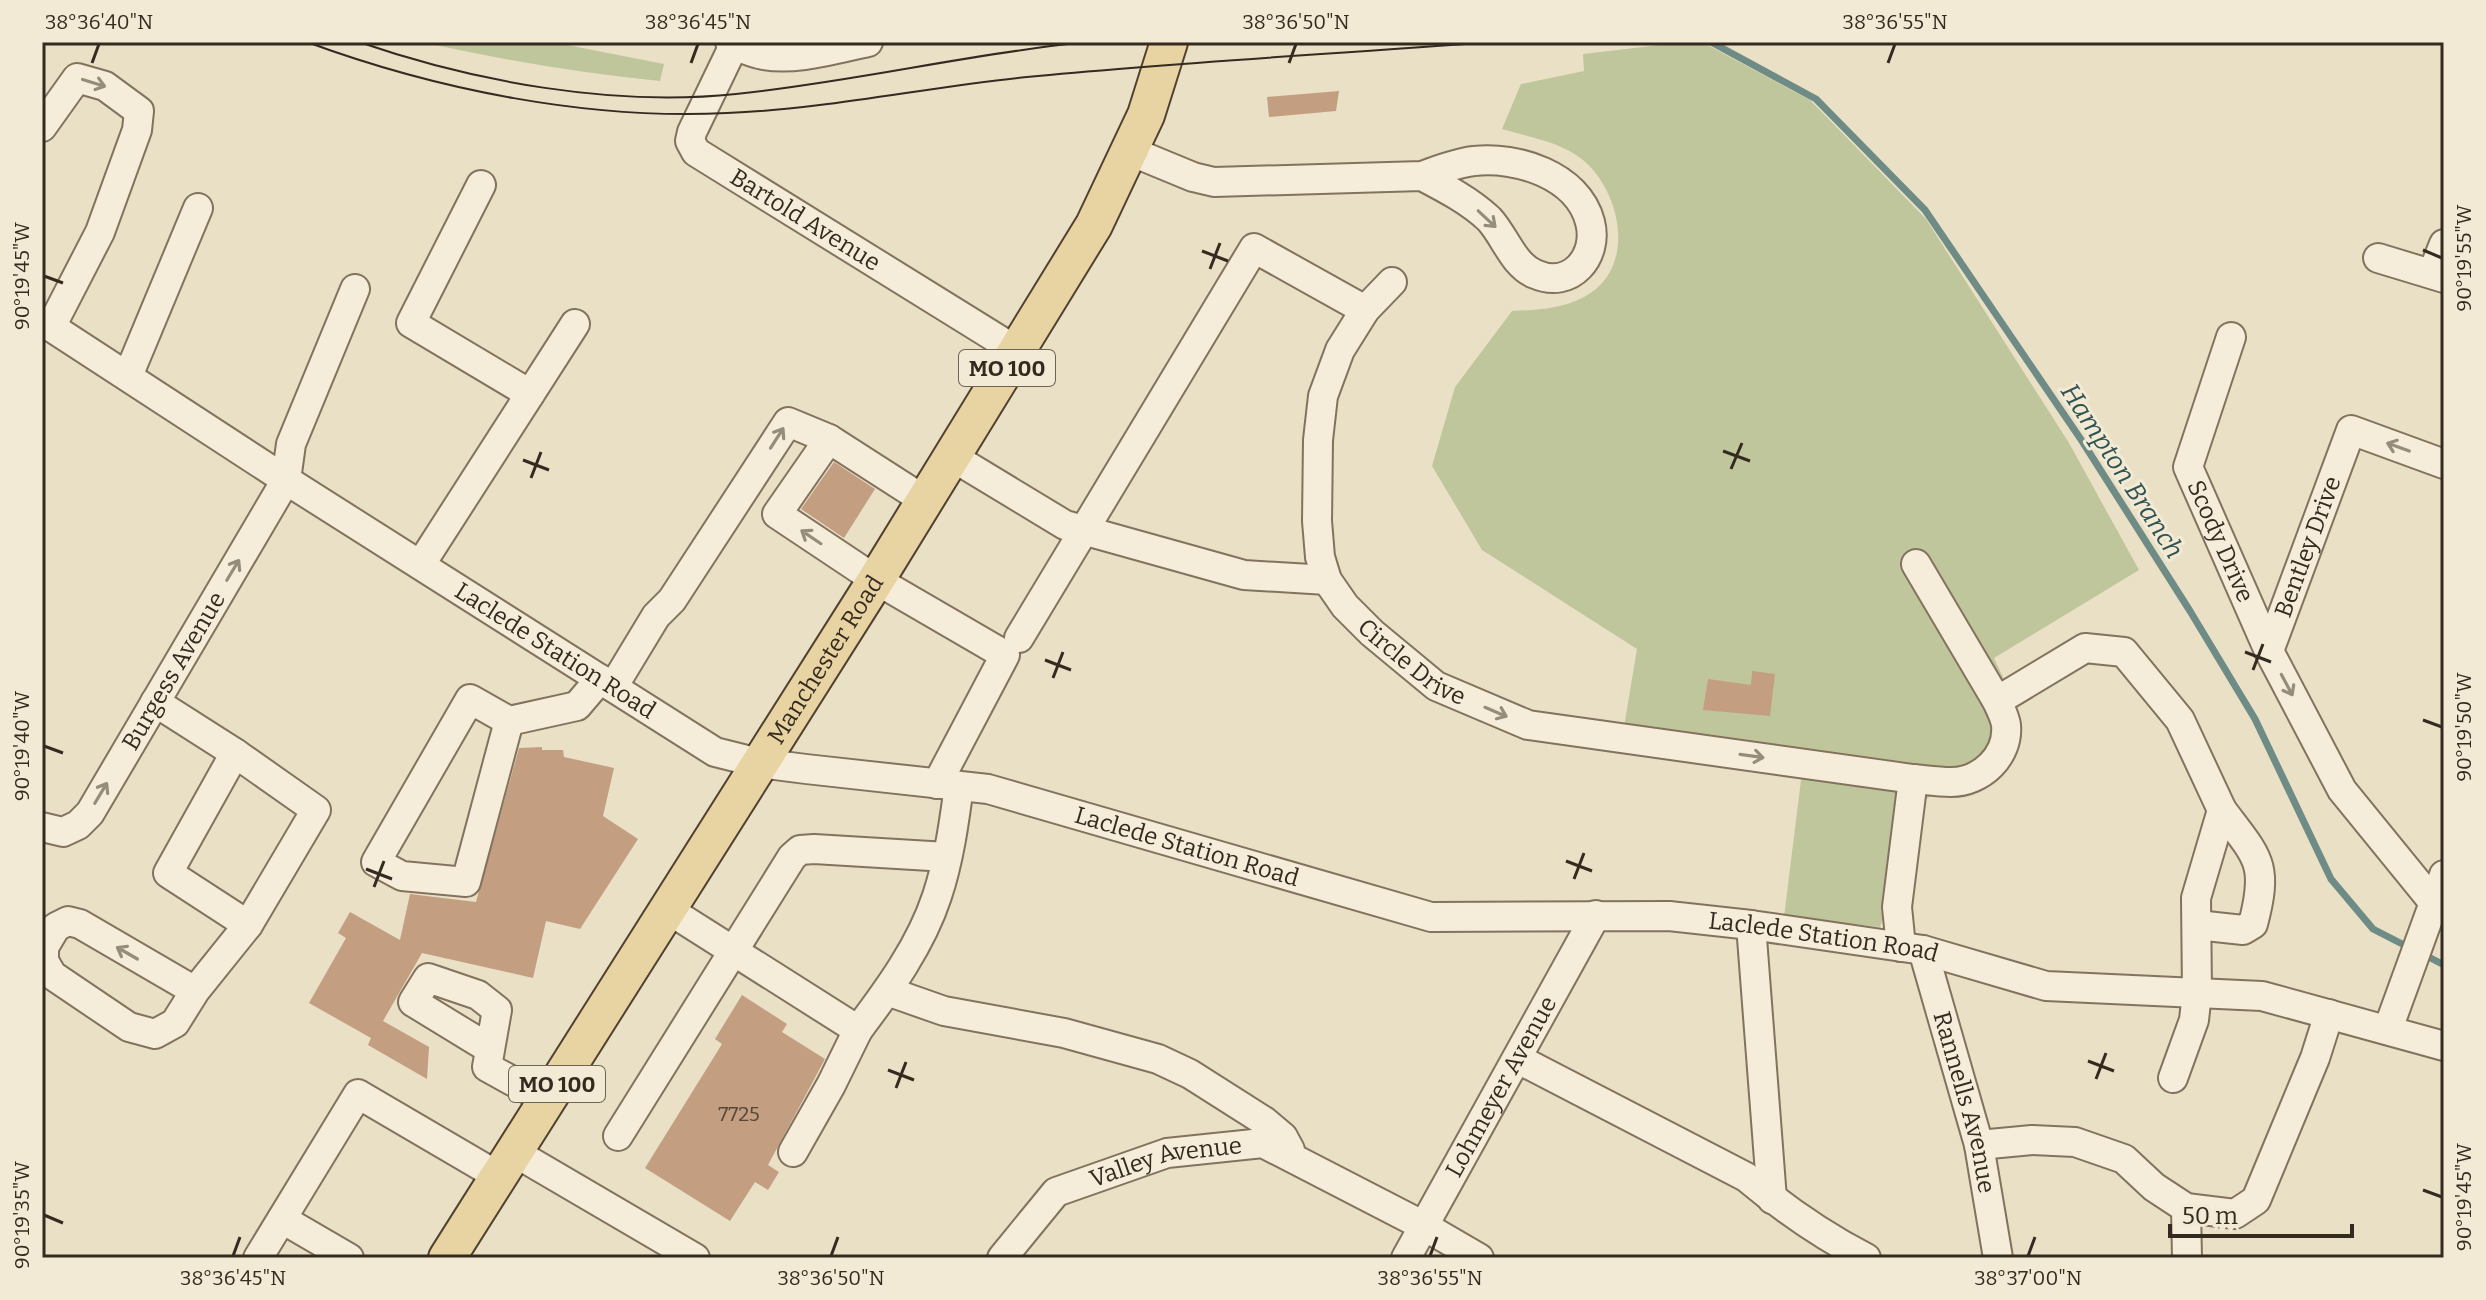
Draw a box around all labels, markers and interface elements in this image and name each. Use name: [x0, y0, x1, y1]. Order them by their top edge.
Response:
text: 38°36'40"N: [45, 10, 153, 34]
text: 38°36'45"N: [645, 10, 751, 34]
text: 38°36'50"N: [1242, 10, 1350, 34]
text: 38°36'55"N: [1842, 10, 1948, 34]
one-way arrow: [81, 77, 106, 91]
street label: Bartold Avenue: [725, 163, 885, 277]
text: 90°19'55"W: [2452, 204, 2476, 312]
one-way arrow: [1476, 209, 1496, 228]
text: 90°19'45"W: [10, 221, 34, 330]
road number: MO 100: [959, 350, 1055, 386]
water label: Hampton Branch: [2054, 378, 2190, 564]
one-way arrow: [769, 428, 786, 450]
one-way arrow: [2386, 439, 2410, 453]
street label: Bentley Drive: [2269, 472, 2347, 621]
street label: Scody Drive: [2182, 476, 2260, 607]
one-way arrow: [800, 528, 822, 545]
one-way arrow: [226, 558, 241, 582]
street label: Manchester Road: [762, 570, 889, 749]
street label: Laclede Station Road: [450, 577, 661, 725]
street label: Burgess Avenue: [116, 587, 231, 755]
street label: Circle Drive: [1352, 613, 1470, 711]
text: 90°19'50"W: [2452, 672, 2476, 782]
one-way arrow: [2280, 673, 2296, 697]
text: 90°19'40"W: [10, 690, 34, 801]
one-way arrow: [1484, 705, 1508, 720]
one-way arrow: [1738, 749, 1764, 764]
one-way arrow: [94, 782, 109, 806]
street label: Laclede Station Road: [1071, 801, 1302, 892]
street label: Laclede Station Road: [1707, 906, 1942, 968]
one-way arrow: [116, 944, 139, 960]
street label: Lohmeyer Avenue: [1440, 991, 1562, 1182]
street label: Rannells Avenue: [1927, 1008, 2001, 1195]
road number: MO 100: [509, 1066, 605, 1102]
house number: 7725: [718, 1102, 760, 1126]
street label: Valley Avenue: [1086, 1131, 1243, 1193]
text: 90°19'45"W: [2452, 1142, 2476, 1251]
text: 90°19'35"W: [10, 1161, 34, 1269]
scale bar: [2170, 1188, 2352, 1238]
text: 50 m: [2182, 1202, 2238, 1230]
text: 38°36'45"N: [180, 1266, 286, 1290]
text: 38°36'50"N: [777, 1266, 885, 1290]
text: 38°36'55"N: [1377, 1266, 1483, 1290]
text: 38°37'00"N: [1974, 1266, 2082, 1290]

